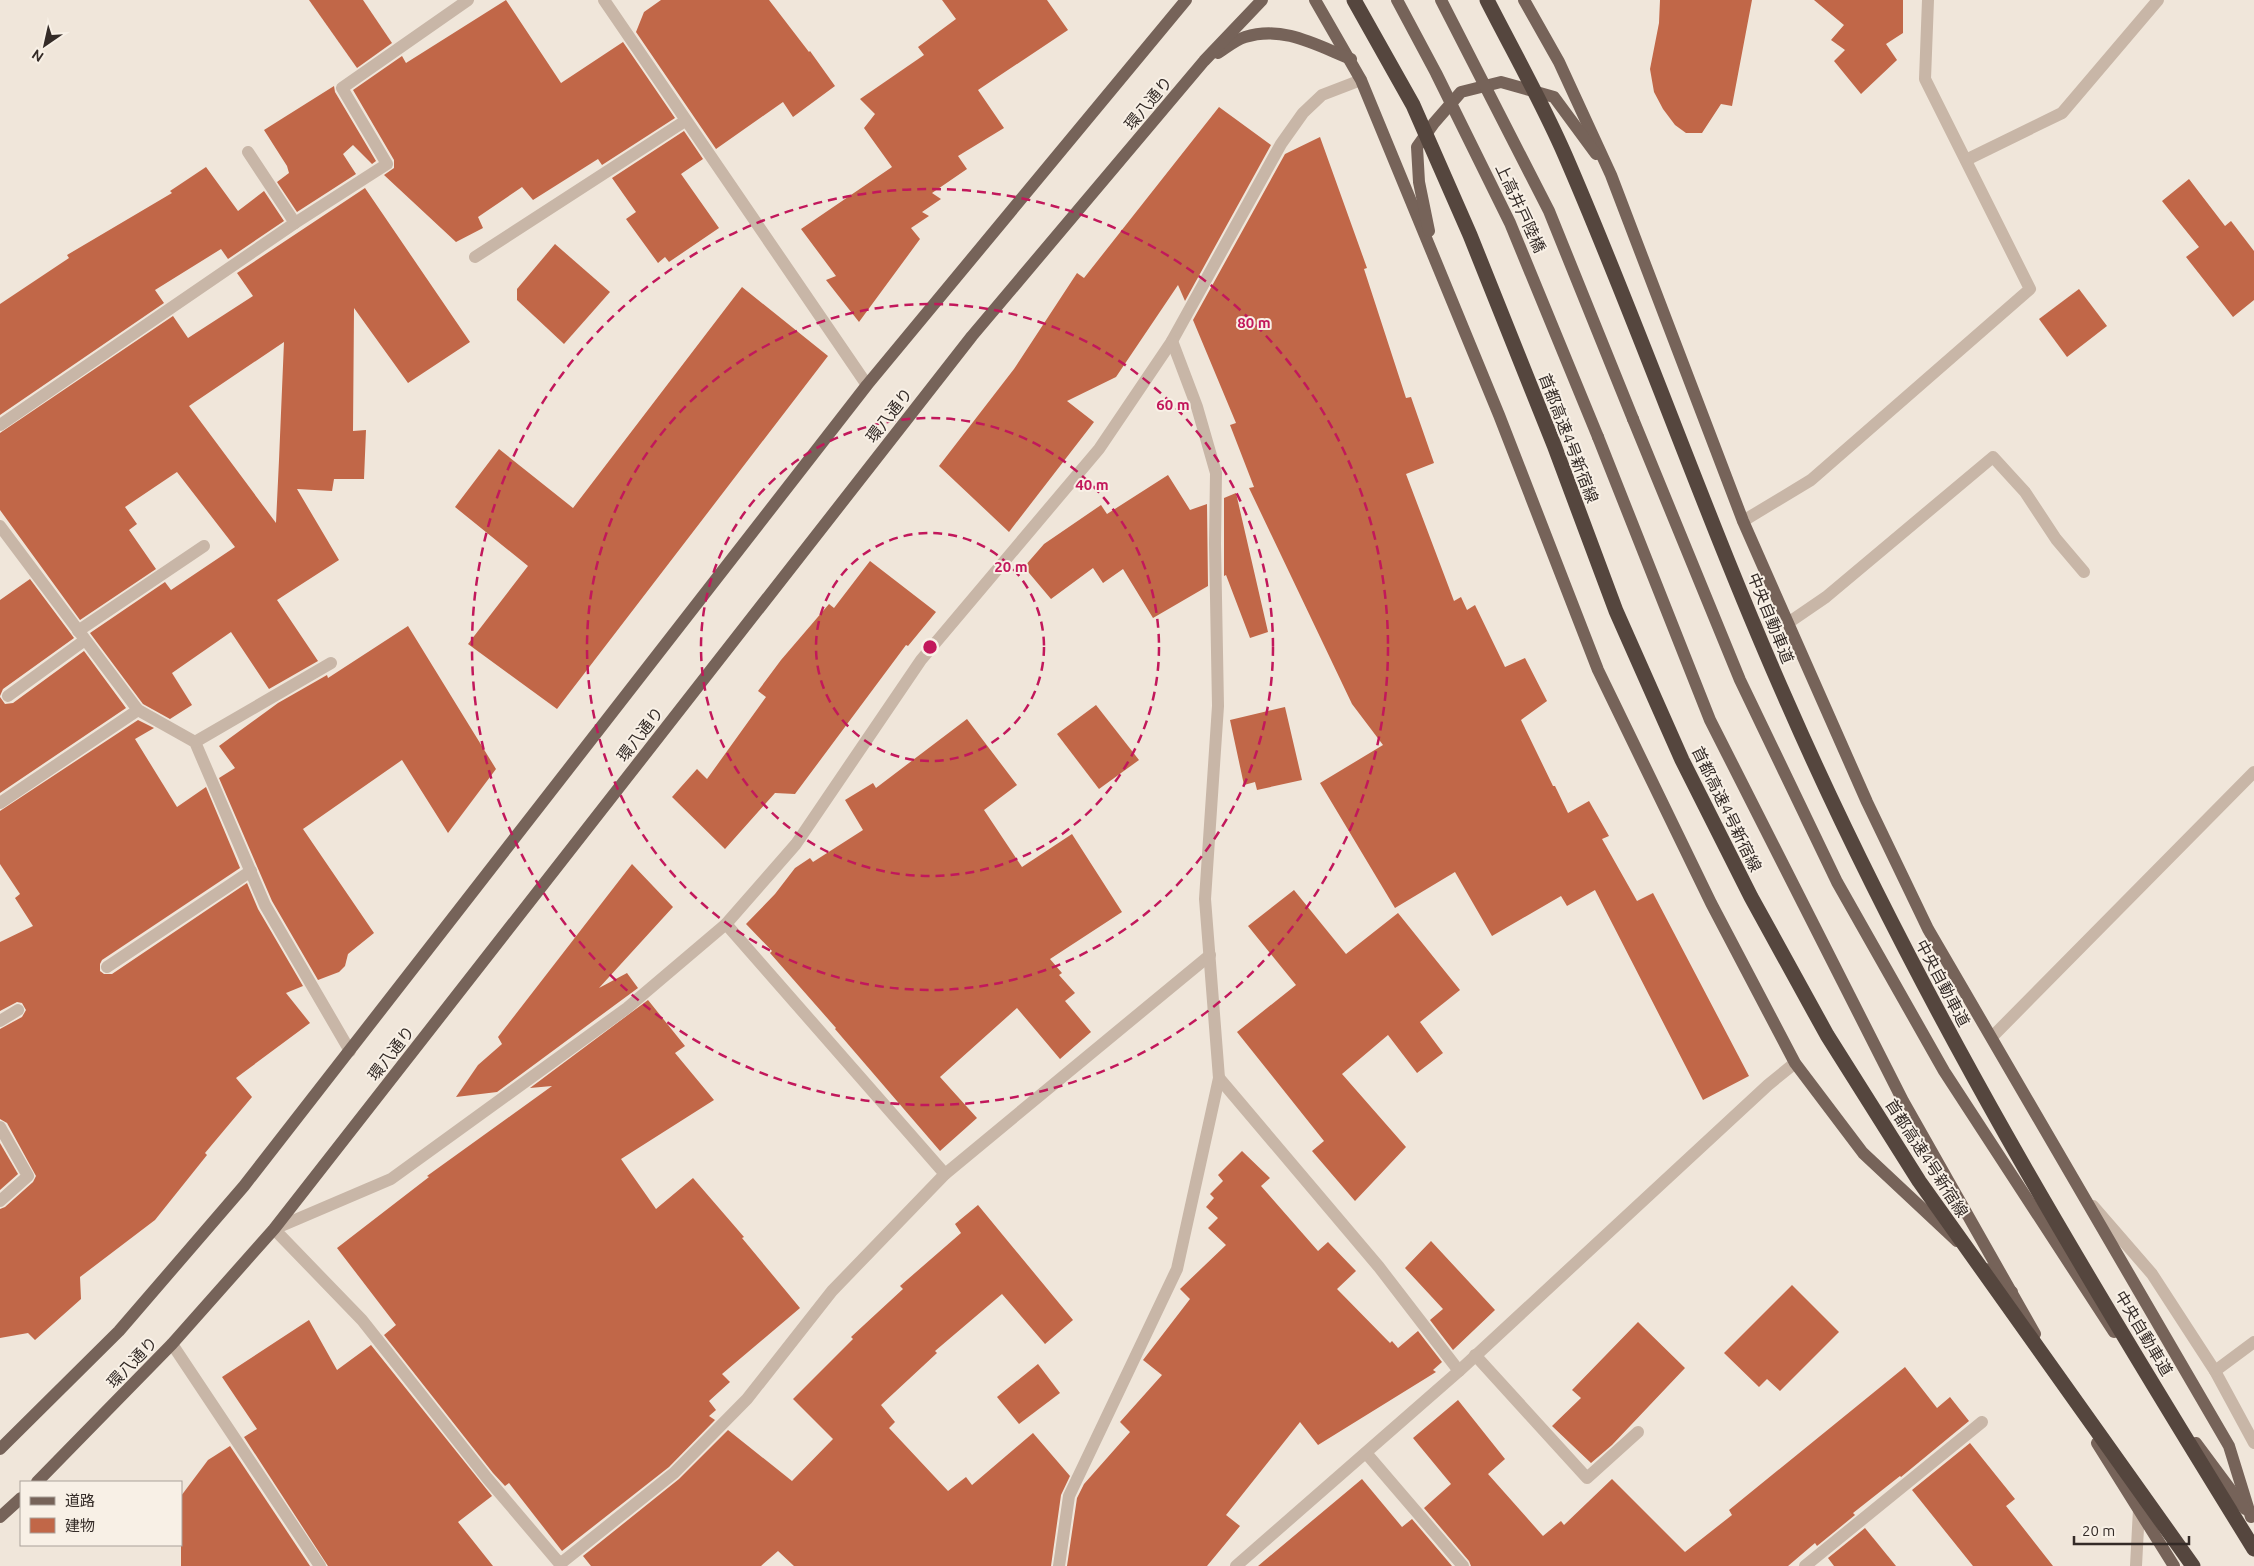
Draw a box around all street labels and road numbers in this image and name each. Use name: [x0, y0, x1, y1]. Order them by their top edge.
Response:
street label: 環八通り: [1121, 73, 1175, 133]
street label: 上高井戸陸橋: [1493, 161, 1549, 255]
street label: 首都高速4号新宿線: [1536, 371, 1602, 505]
street label: 環八通り: [862, 384, 916, 446]
street label: 中央自動車道: [1745, 570, 1797, 666]
street label: 環八通り: [613, 703, 667, 765]
street label: 首都高速4号新宿線: [1689, 743, 1765, 875]
street label: 中央自動車道: [1913, 936, 1973, 1030]
street label: 環八通り: [364, 1022, 418, 1084]
street label: 首都高速4号新宿線: [1882, 1096, 1972, 1220]
street label: 中央自動車道: [2112, 1287, 2176, 1379]
street label: 環八通り: [103, 1333, 161, 1391]

